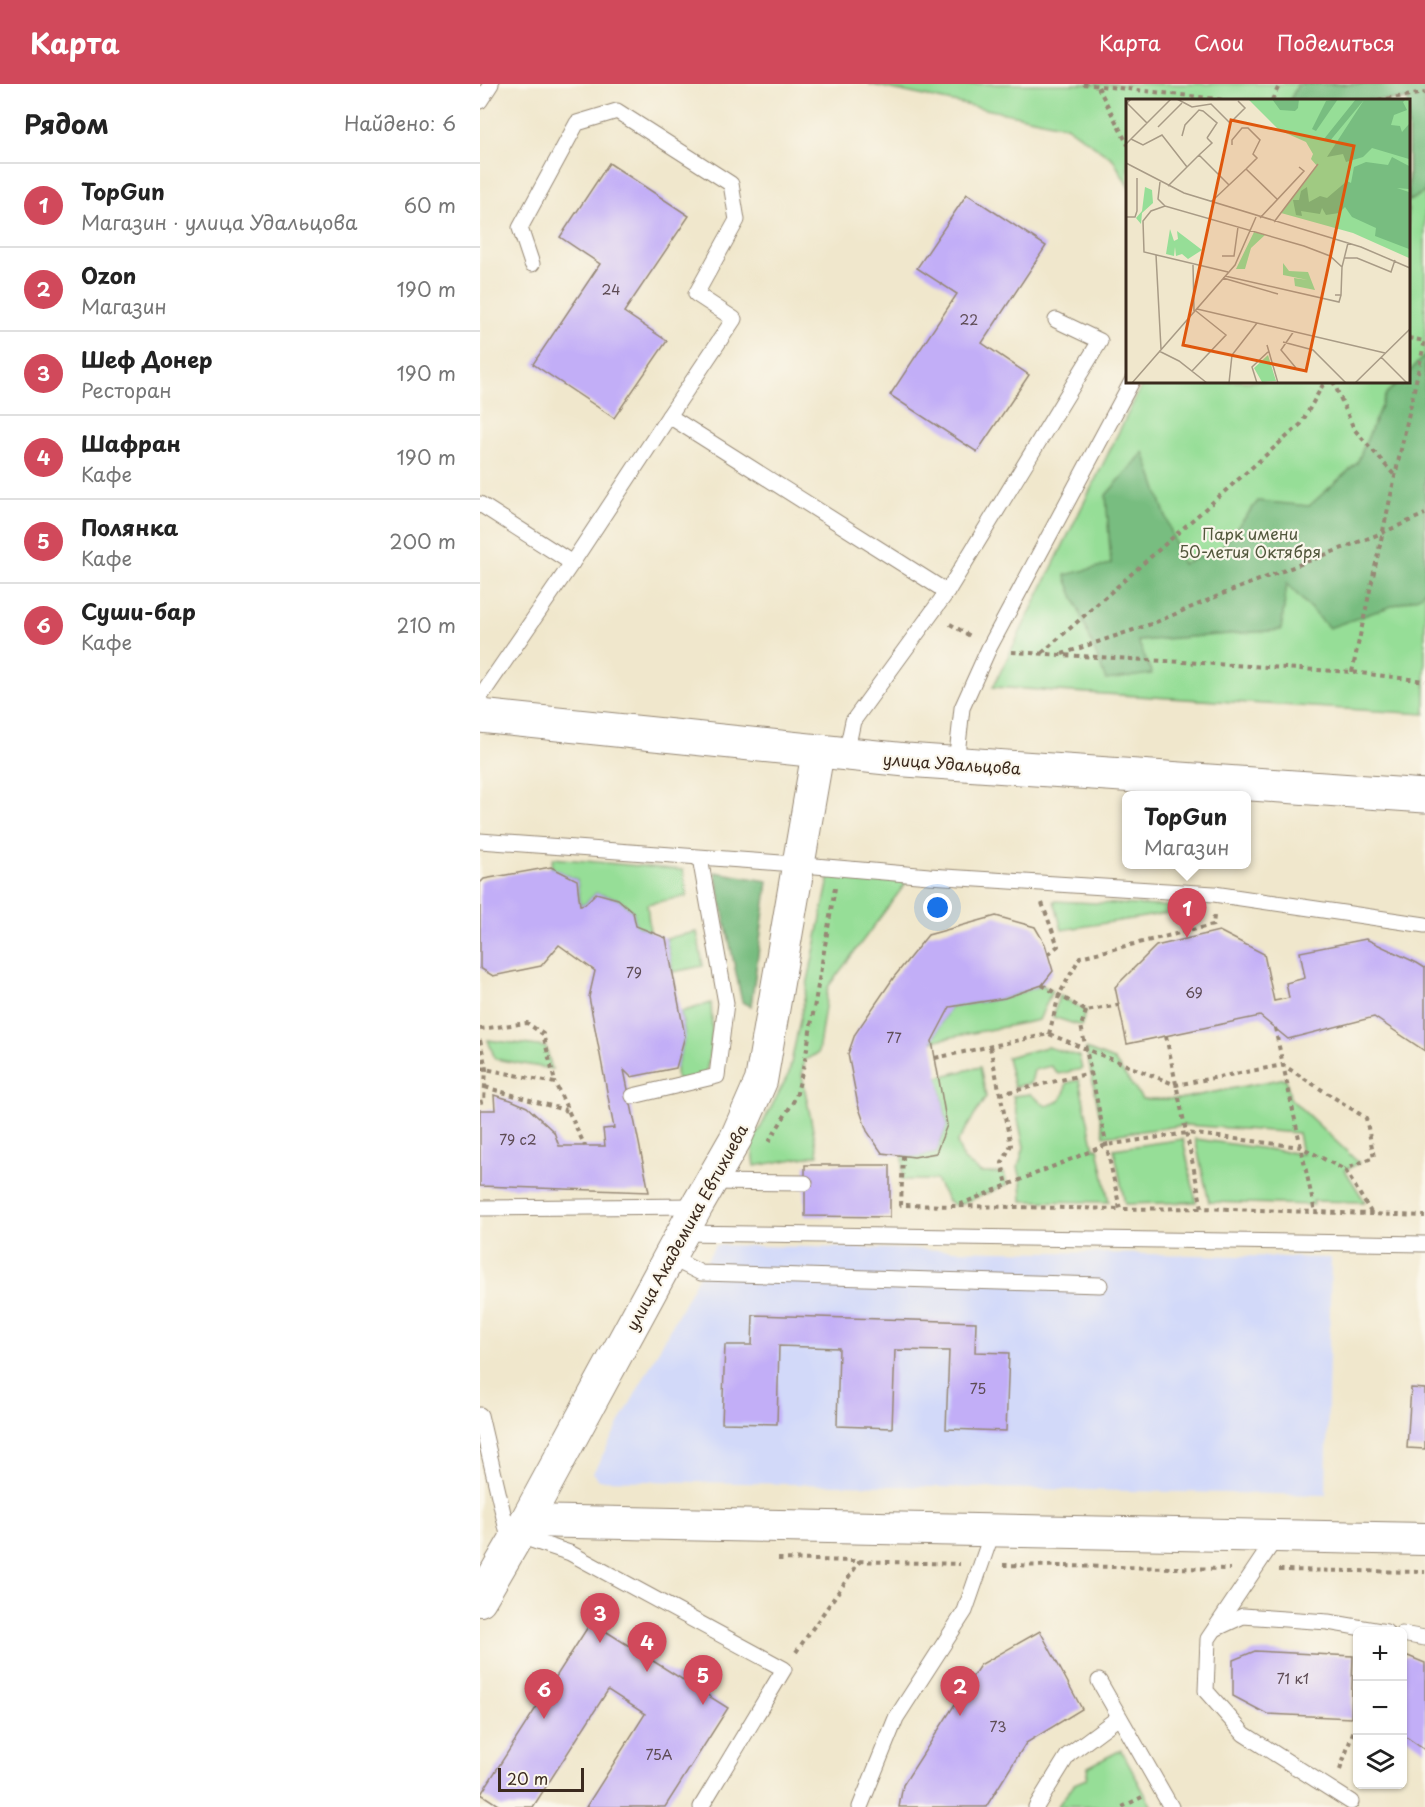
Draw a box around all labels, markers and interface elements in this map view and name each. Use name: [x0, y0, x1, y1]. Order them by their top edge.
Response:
text: Карта: [30, 21, 120, 64]
text: Карта: [1099, 26, 1161, 58]
text: Слои: [1194, 26, 1244, 58]
text: Поделиться: [1277, 26, 1395, 58]
inset map: [1126, 99, 1410, 382]
text: Рядом: [24, 104, 109, 143]
text: Найдено: 6: [344, 108, 456, 138]
text: TopGun: [81, 174, 165, 207]
text: 1: [39, 190, 48, 220]
text: 60 m: [404, 190, 456, 220]
text: Магазин · улица Удальцова: [81, 207, 357, 237]
text: Ozon: [81, 258, 136, 291]
text: 2: [36, 274, 51, 304]
text: 190 m: [397, 274, 456, 304]
house number: 24: [602, 279, 620, 300]
text: Магазин: [81, 291, 167, 321]
house number: 22: [960, 309, 978, 330]
text: Шеф Донер: [81, 342, 213, 375]
text: 3: [37, 358, 50, 388]
text: 190 m: [397, 358, 456, 388]
text: Ресторан: [81, 375, 172, 405]
text: Шафран: [81, 426, 181, 459]
text: 4: [37, 442, 50, 472]
text: 190 m: [397, 442, 456, 472]
text: Кафе: [81, 459, 132, 489]
text: Полянка: [81, 510, 178, 543]
park label: Парк имени 50-летия Октября: [1179, 521, 1321, 563]
text: 5: [37, 526, 50, 556]
text: 200 m: [389, 526, 456, 556]
text: Кафе: [81, 543, 132, 573]
text: Суши-бар: [81, 594, 196, 627]
text: 6: [36, 610, 51, 640]
text: 210 m: [397, 610, 456, 640]
text: Кафе: [81, 627, 132, 657]
street label: улица Удальцова: [882, 746, 1022, 780]
popup: [1122, 791, 1251, 869]
text: TopGun: [1144, 799, 1227, 832]
text: Магазин: [1144, 832, 1229, 862]
pin: 1: [1168, 888, 1206, 938]
your location: [923, 893, 952, 922]
house number: 79: [626, 962, 642, 983]
house number: 69: [1185, 982, 1203, 1003]
house number: 77: [886, 1027, 902, 1048]
street label: улица Академика Евтихиева: [619, 1119, 753, 1335]
house number: 79 с2: [499, 1129, 537, 1150]
house number: 75: [970, 1378, 986, 1399]
pin: 3: [580, 1594, 620, 1643]
pin: 4: [628, 1622, 666, 1672]
map controls: [1353, 1627, 1407, 1789]
button: +: [1353, 1627, 1407, 1681]
pin: 5: [684, 1656, 722, 1705]
pin: 2: [940, 1666, 980, 1716]
house number: 71 к1: [1277, 1668, 1309, 1689]
pin: 6: [524, 1670, 564, 1719]
button: −: [1353, 1681, 1407, 1735]
house number: 73: [990, 1716, 1006, 1737]
button: layers: [1353, 1735, 1407, 1789]
house number: 75А: [645, 1744, 673, 1765]
scale bar: [498, 1765, 584, 1792]
text: 20 m: [507, 1766, 548, 1790]

